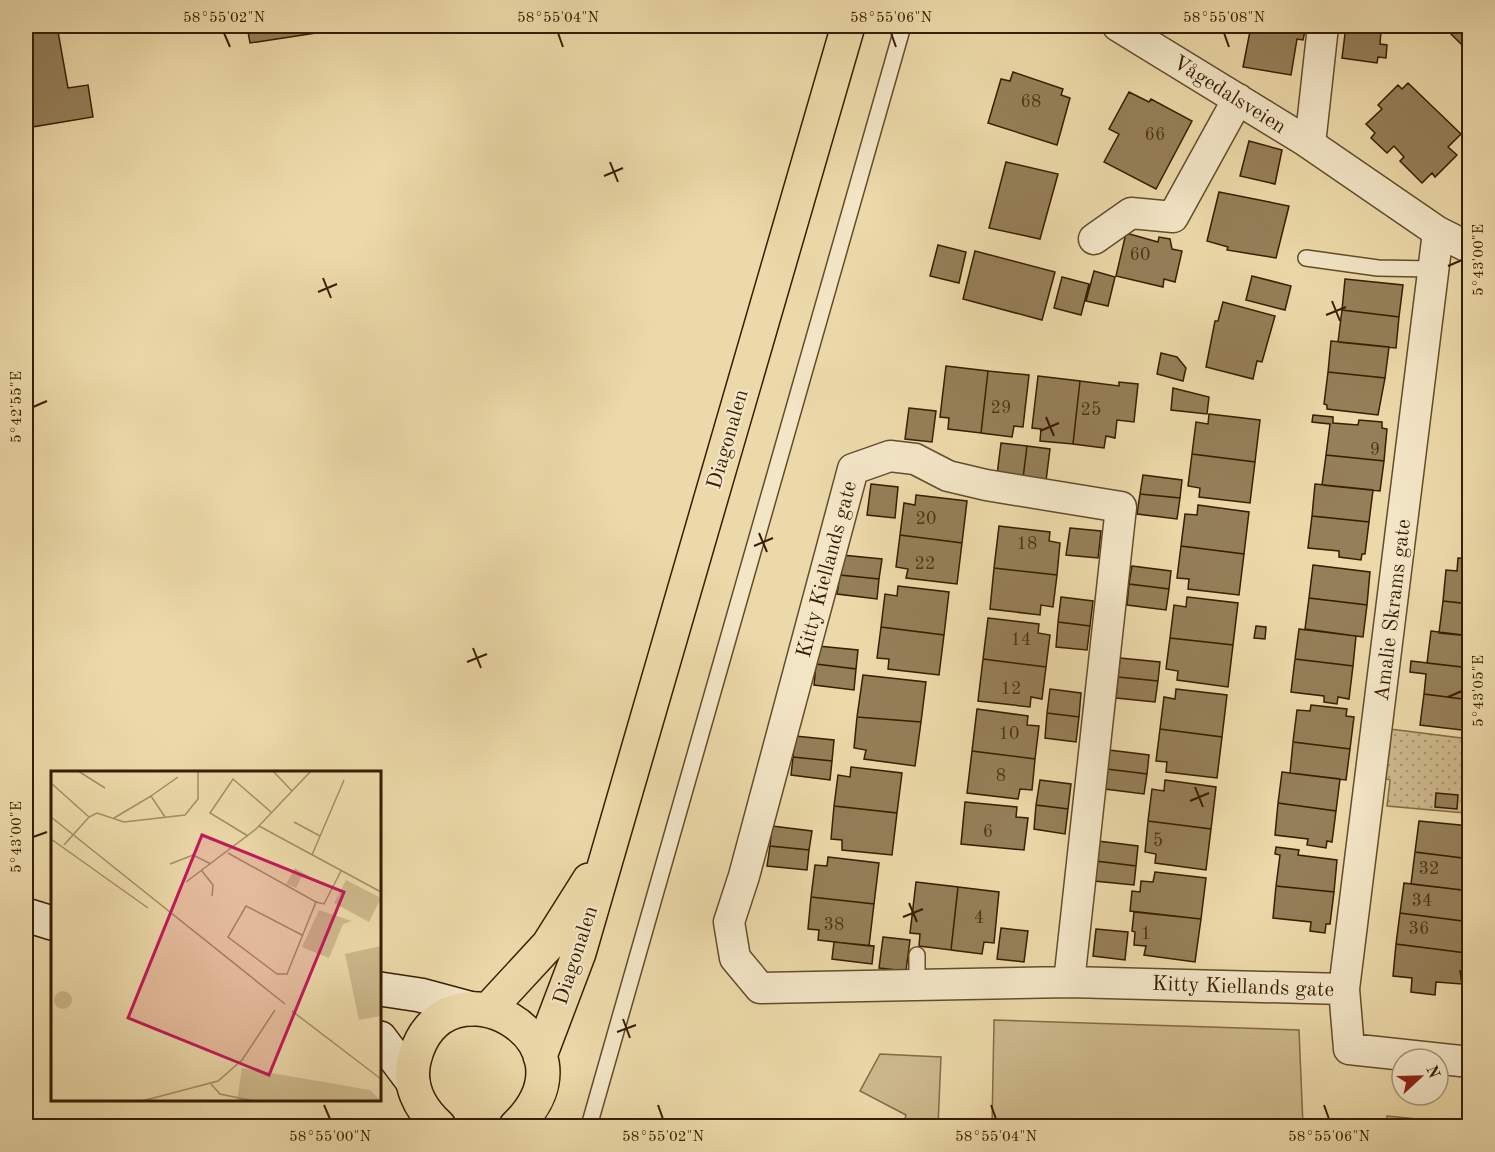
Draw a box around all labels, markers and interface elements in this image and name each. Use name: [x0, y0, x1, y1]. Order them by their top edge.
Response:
text: 58°55'02"N: [183, 11, 265, 26]
text: 58°55'04"N: [517, 11, 599, 26]
text: 58°55'06"N: [850, 11, 932, 26]
text: 58°55'08"N: [1183, 11, 1265, 26]
street label: Vågedalsveien: [1169, 52, 1289, 138]
house number: 68: [1021, 93, 1041, 111]
house number: 66: [1145, 126, 1165, 144]
text: 5°43'00"E: [1472, 224, 1487, 296]
house number: 60: [1130, 246, 1150, 264]
text: 5°42'55"E: [10, 371, 25, 443]
street label: Diagonalen: [704, 387, 753, 492]
house number: 29: [991, 399, 1011, 417]
house number: 25: [1081, 401, 1101, 419]
house number: 9: [1370, 441, 1380, 459]
street label: Kitty Kiellands gate: [794, 479, 861, 660]
house number: 20: [916, 510, 936, 528]
street label: Amalie Skrams gate: [1372, 518, 1415, 702]
house number: 18: [1017, 535, 1037, 553]
house number: 22: [915, 555, 935, 573]
house number: 14: [1011, 631, 1031, 649]
text: 5°43'05"E: [1472, 655, 1487, 727]
house number: 12: [1001, 680, 1021, 698]
house number: 10: [999, 725, 1019, 743]
house number: 8: [996, 767, 1006, 785]
inset map: [51, 771, 381, 1101]
text: 5°43'00"E: [10, 801, 25, 873]
house number: 6: [983, 823, 993, 841]
house number: 5: [1153, 832, 1163, 850]
house number: 32: [1419, 860, 1439, 878]
house number: 34: [1412, 892, 1432, 910]
street label: Diagonalen: [551, 903, 602, 1007]
house number: 4: [974, 909, 984, 927]
house number: 38: [824, 916, 844, 934]
house number: 36: [1409, 920, 1429, 938]
house number: 1: [1141, 925, 1151, 943]
street label: Kitty Kiellands gate: [1152, 974, 1334, 1001]
north arrow: [1390, 1047, 1450, 1107]
text: N: [1422, 1063, 1442, 1082]
text: 58°55'00"N: [289, 1130, 371, 1145]
text: 58°55'02"N: [622, 1130, 704, 1145]
text: 58°55'04"N: [955, 1130, 1037, 1145]
text: 58°55'06"N: [1288, 1130, 1370, 1145]

